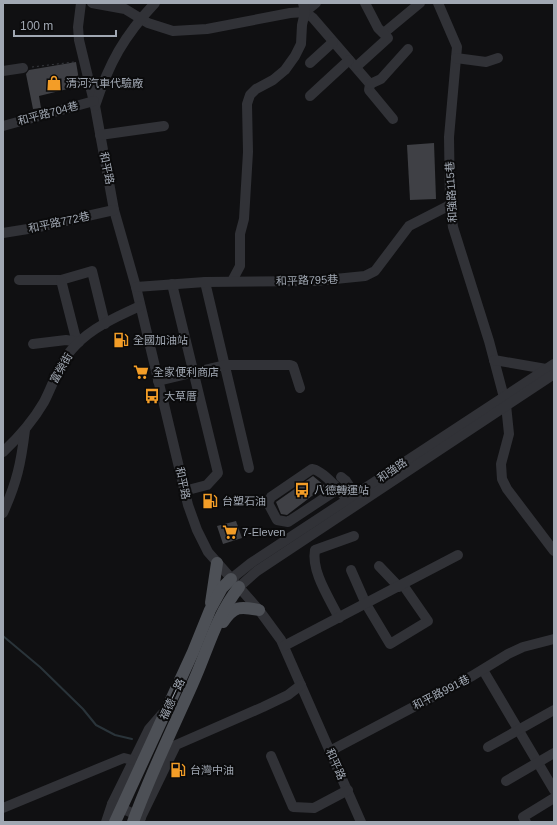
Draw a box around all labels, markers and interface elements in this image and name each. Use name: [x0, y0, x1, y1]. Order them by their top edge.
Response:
scale bar: [14, 12, 116, 38]
text: 100 m: [20, 19, 53, 33]
shop icon: 清河汽車代驗廠: [45, 74, 63, 92]
place label: 清河汽車代驗廠: [66, 77, 143, 89]
street label: 和平路704巷: [16, 99, 80, 127]
street label: 和平路: [98, 151, 116, 185]
street label: 和強路115巷: [443, 161, 459, 223]
street label: 和平路772巷: [27, 210, 91, 234]
street label: 和平路795巷: [276, 273, 338, 287]
fuel station icon: 全國加油站: [112, 331, 130, 349]
place label: 全國加油站: [133, 334, 188, 346]
street label: 富榮街: [48, 351, 74, 385]
supermarket icon: 全家便利商店: [132, 363, 150, 381]
place label: 全家便利商店: [153, 366, 219, 378]
bus stop icon: 大草厝: [143, 387, 161, 405]
place label: 大草厝: [164, 390, 197, 402]
street label: 和強路: [375, 456, 409, 484]
street label: 和平路: [174, 466, 192, 500]
bus stop icon: 八德轉運站: [293, 481, 311, 499]
place label: 八德轉運站: [314, 484, 369, 496]
fuel station icon: 台塑石油: [201, 492, 219, 510]
place label: 台塑石油: [222, 495, 266, 507]
supermarket icon: 7-Eleven: [221, 523, 239, 541]
place label: 7-Eleven: [242, 526, 285, 538]
street label: 和平路991巷: [410, 672, 472, 712]
street label: 福德一路: [157, 677, 187, 721]
street label: 和平路: [324, 746, 348, 782]
fuel station icon: 台灣中油: [169, 761, 187, 779]
place label: 台灣中油: [190, 764, 234, 776]

